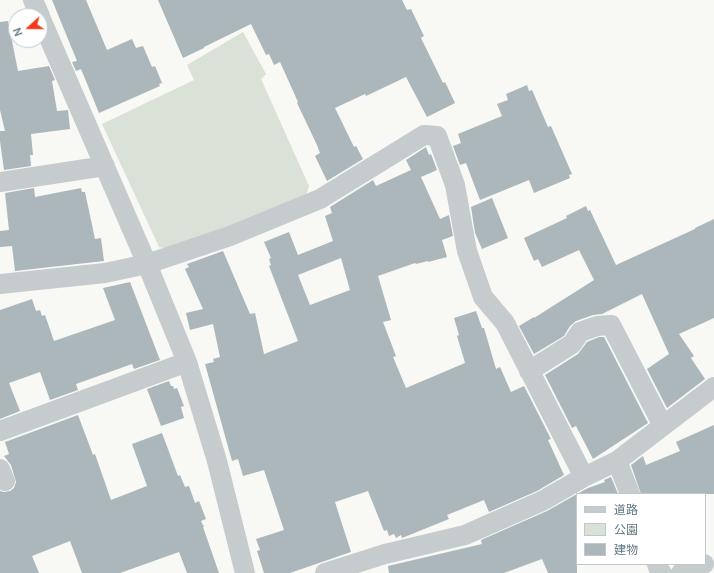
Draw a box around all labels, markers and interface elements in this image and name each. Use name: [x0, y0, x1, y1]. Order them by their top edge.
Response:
north arrow: [8, 8, 48, 48]
text: N: [9, 26, 26, 38]
legend: [576, 493, 706, 565]
text: 道路: [614, 501, 638, 518]
text: 公園: [614, 521, 638, 538]
text: 建物: [614, 541, 638, 558]

